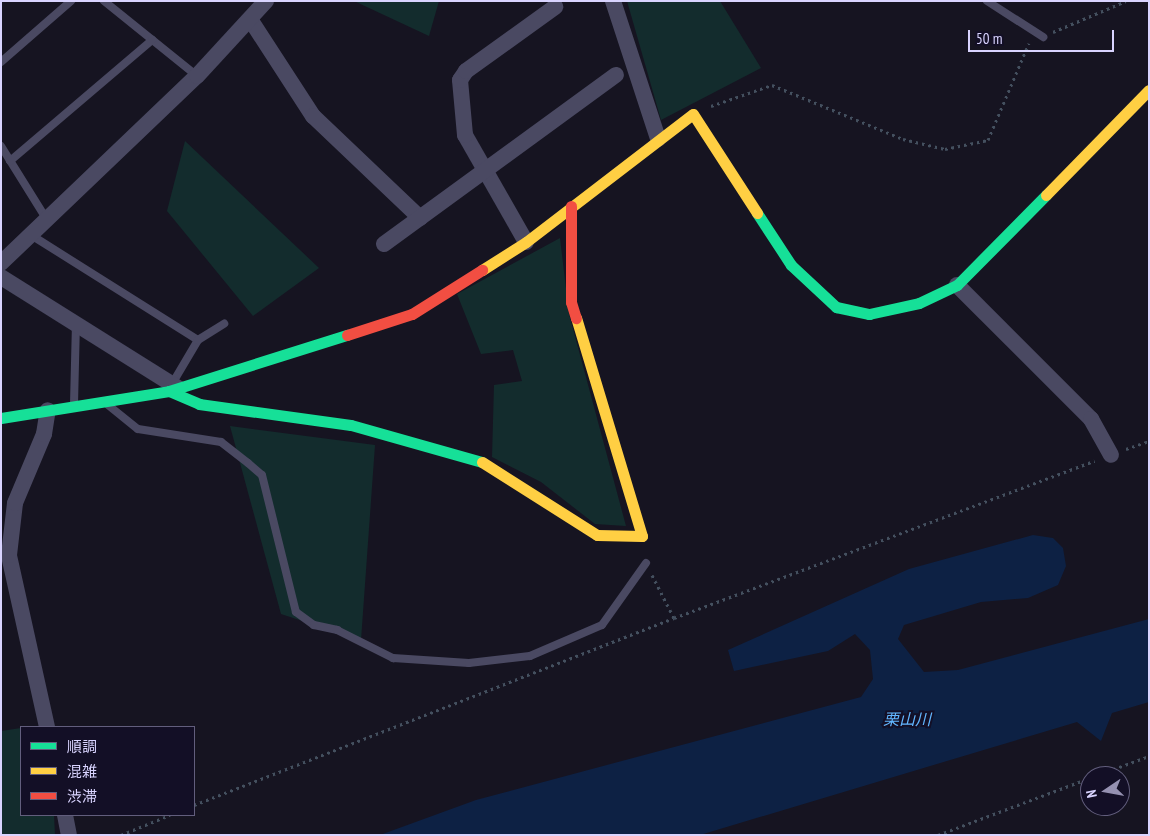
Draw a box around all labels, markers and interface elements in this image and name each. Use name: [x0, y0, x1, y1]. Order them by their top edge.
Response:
scale bar: [970, 20, 1116, 52]
text: 50 m: [976, 29, 1002, 48]
water label: 栗山川: [883, 709, 931, 729]
legend: [20, 726, 195, 816]
text: 順調: [67, 737, 97, 756]
text: 混雑: [67, 762, 97, 781]
north arrow: [1080, 766, 1130, 816]
text: 渋滞: [67, 787, 97, 806]
text: N: [1082, 788, 1101, 799]

